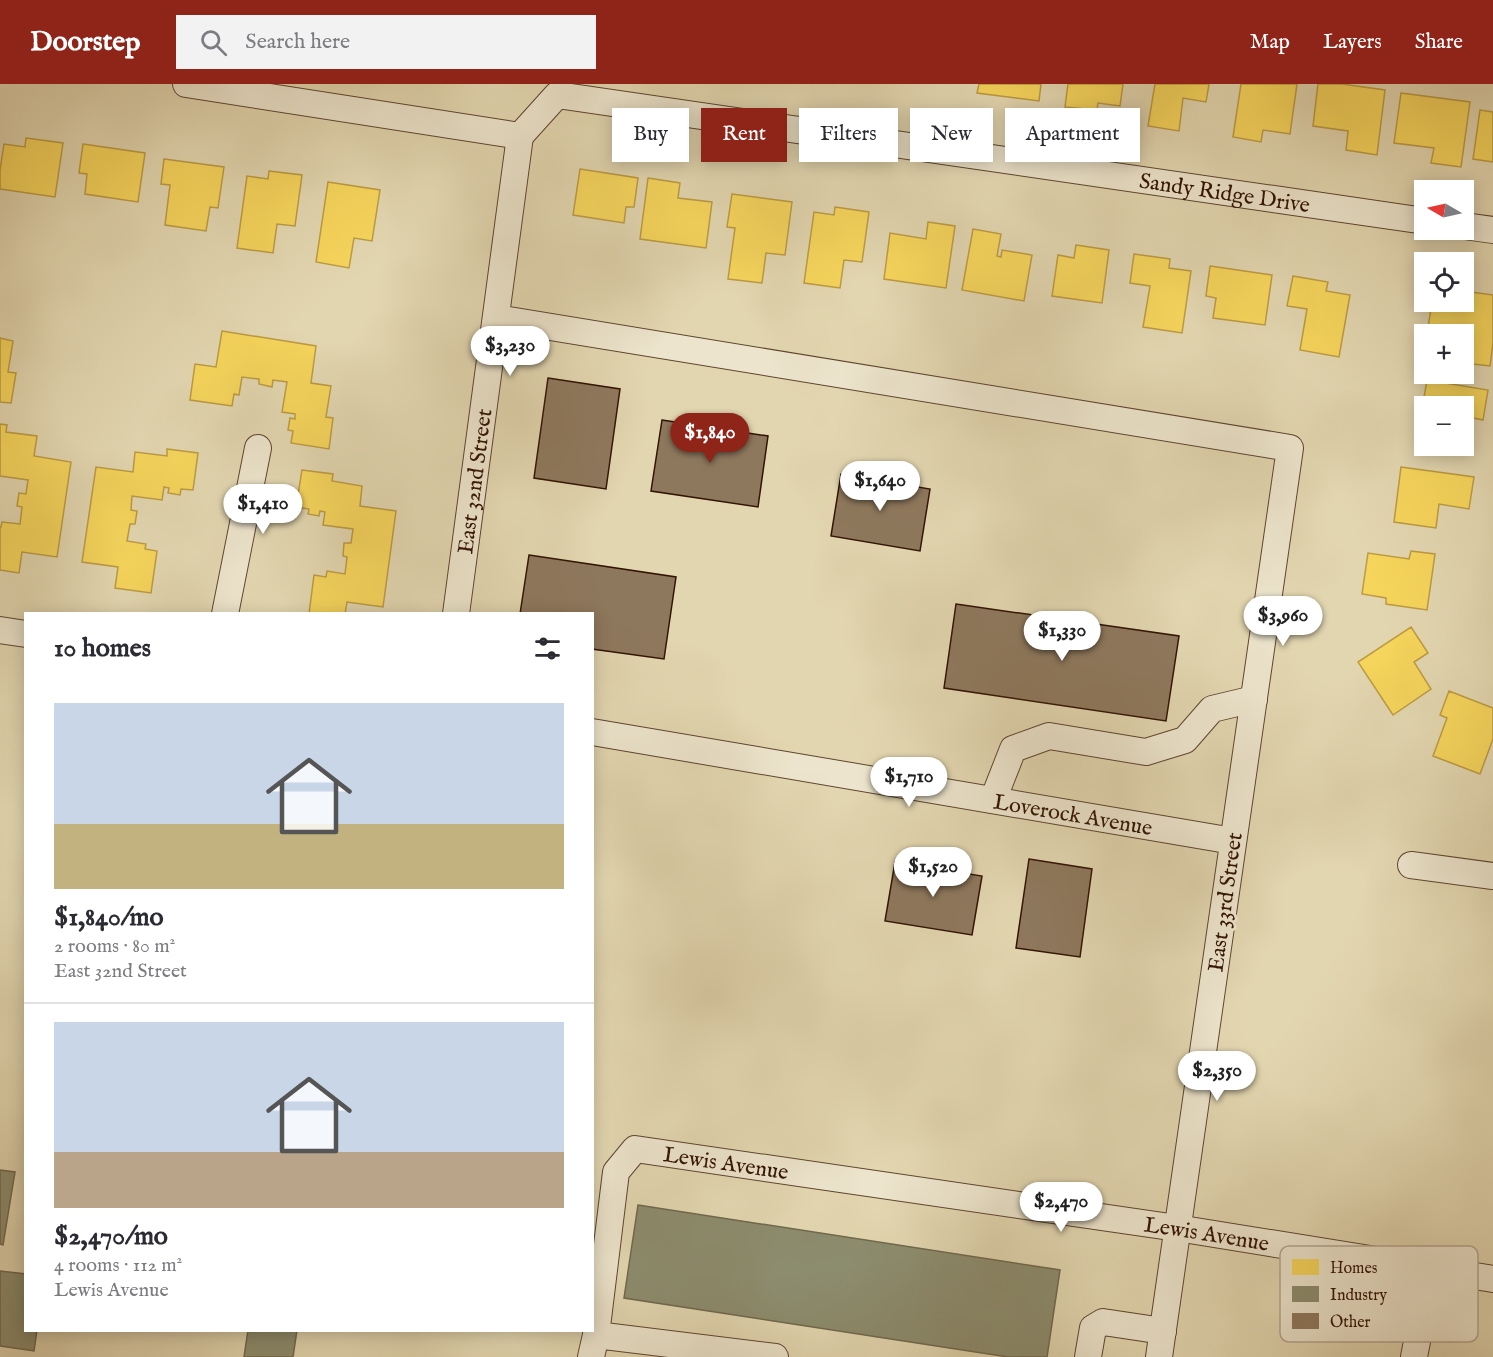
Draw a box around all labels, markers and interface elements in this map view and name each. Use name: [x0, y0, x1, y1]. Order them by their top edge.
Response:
search box: [176, 15, 596, 69]
text: Doorstep: [30, 25, 140, 60]
icon: search: [197, 26, 230, 59]
text: Search here: [245, 28, 350, 56]
text: Map: [1250, 29, 1290, 56]
text: Layers: [1323, 29, 1382, 56]
text: Share: [1415, 29, 1463, 56]
chip: Buy: [612, 108, 689, 162]
chip: Rent: [701, 108, 787, 162]
chip: Filters: [799, 108, 898, 162]
chip: New: [910, 108, 993, 162]
chip: Apartment: [1005, 108, 1140, 162]
street label: Sandy Ridge Drive: [1137, 168, 1312, 220]
north arrow: [1414, 180, 1474, 240]
map controls: [1414, 180, 1474, 456]
button: locate: [1414, 252, 1474, 312]
button: +: [1414, 324, 1474, 384]
pin: $3,230: [461, 326, 559, 377]
text: $3,230: [485, 333, 535, 358]
button: −: [1414, 396, 1474, 456]
street label: East 32nd Street: [452, 407, 499, 556]
pin: $1,840: [661, 413, 759, 464]
text: $1,840: [684, 420, 736, 445]
pin: $1,640: [831, 461, 929, 512]
text: $1,640: [854, 468, 906, 493]
pin: $1,410: [214, 484, 312, 535]
text: $1,410: [237, 491, 289, 516]
pin: $3,960: [1234, 596, 1332, 647]
text: $3,960: [1258, 603, 1308, 628]
pin: $1,330: [1013, 611, 1111, 662]
text: $1,330: [1038, 618, 1086, 643]
text: 10 homes: [54, 632, 151, 665]
icon: filters: [531, 632, 564, 665]
icon: home: [255, 742, 363, 850]
pin: $1,710: [860, 757, 958, 808]
text: $1,710: [884, 764, 934, 789]
street label: Loverock Avenue: [991, 789, 1154, 843]
street label: East 33rd Street: [1202, 830, 1250, 974]
pin: $1,520: [884, 847, 982, 898]
text: $1,520: [908, 854, 958, 879]
text: $1,840/mo: [54, 901, 164, 934]
text: 2 rooms · 80 m²: [54, 934, 175, 959]
text: East 32nd Street: [54, 959, 187, 984]
pin: $2,350: [1168, 1051, 1266, 1102]
text: $2,350: [1192, 1058, 1242, 1083]
icon: home: [255, 1061, 363, 1169]
street label: Lewis Avenue: [661, 1141, 790, 1187]
pin: $2,470: [1012, 1182, 1110, 1233]
text: $2,470: [1034, 1189, 1088, 1214]
street label: Lewis Avenue: [1142, 1211, 1271, 1259]
text: $2,470/mo: [54, 1220, 168, 1253]
legend: [1280, 1246, 1478, 1342]
text: 4 rooms · 112 m²: [54, 1253, 182, 1278]
text: Homes: [1330, 1259, 1378, 1279]
text: Lewis Avenue: [54, 1278, 169, 1303]
text: Industry: [1330, 1286, 1387, 1306]
text: Other: [1330, 1313, 1371, 1333]

